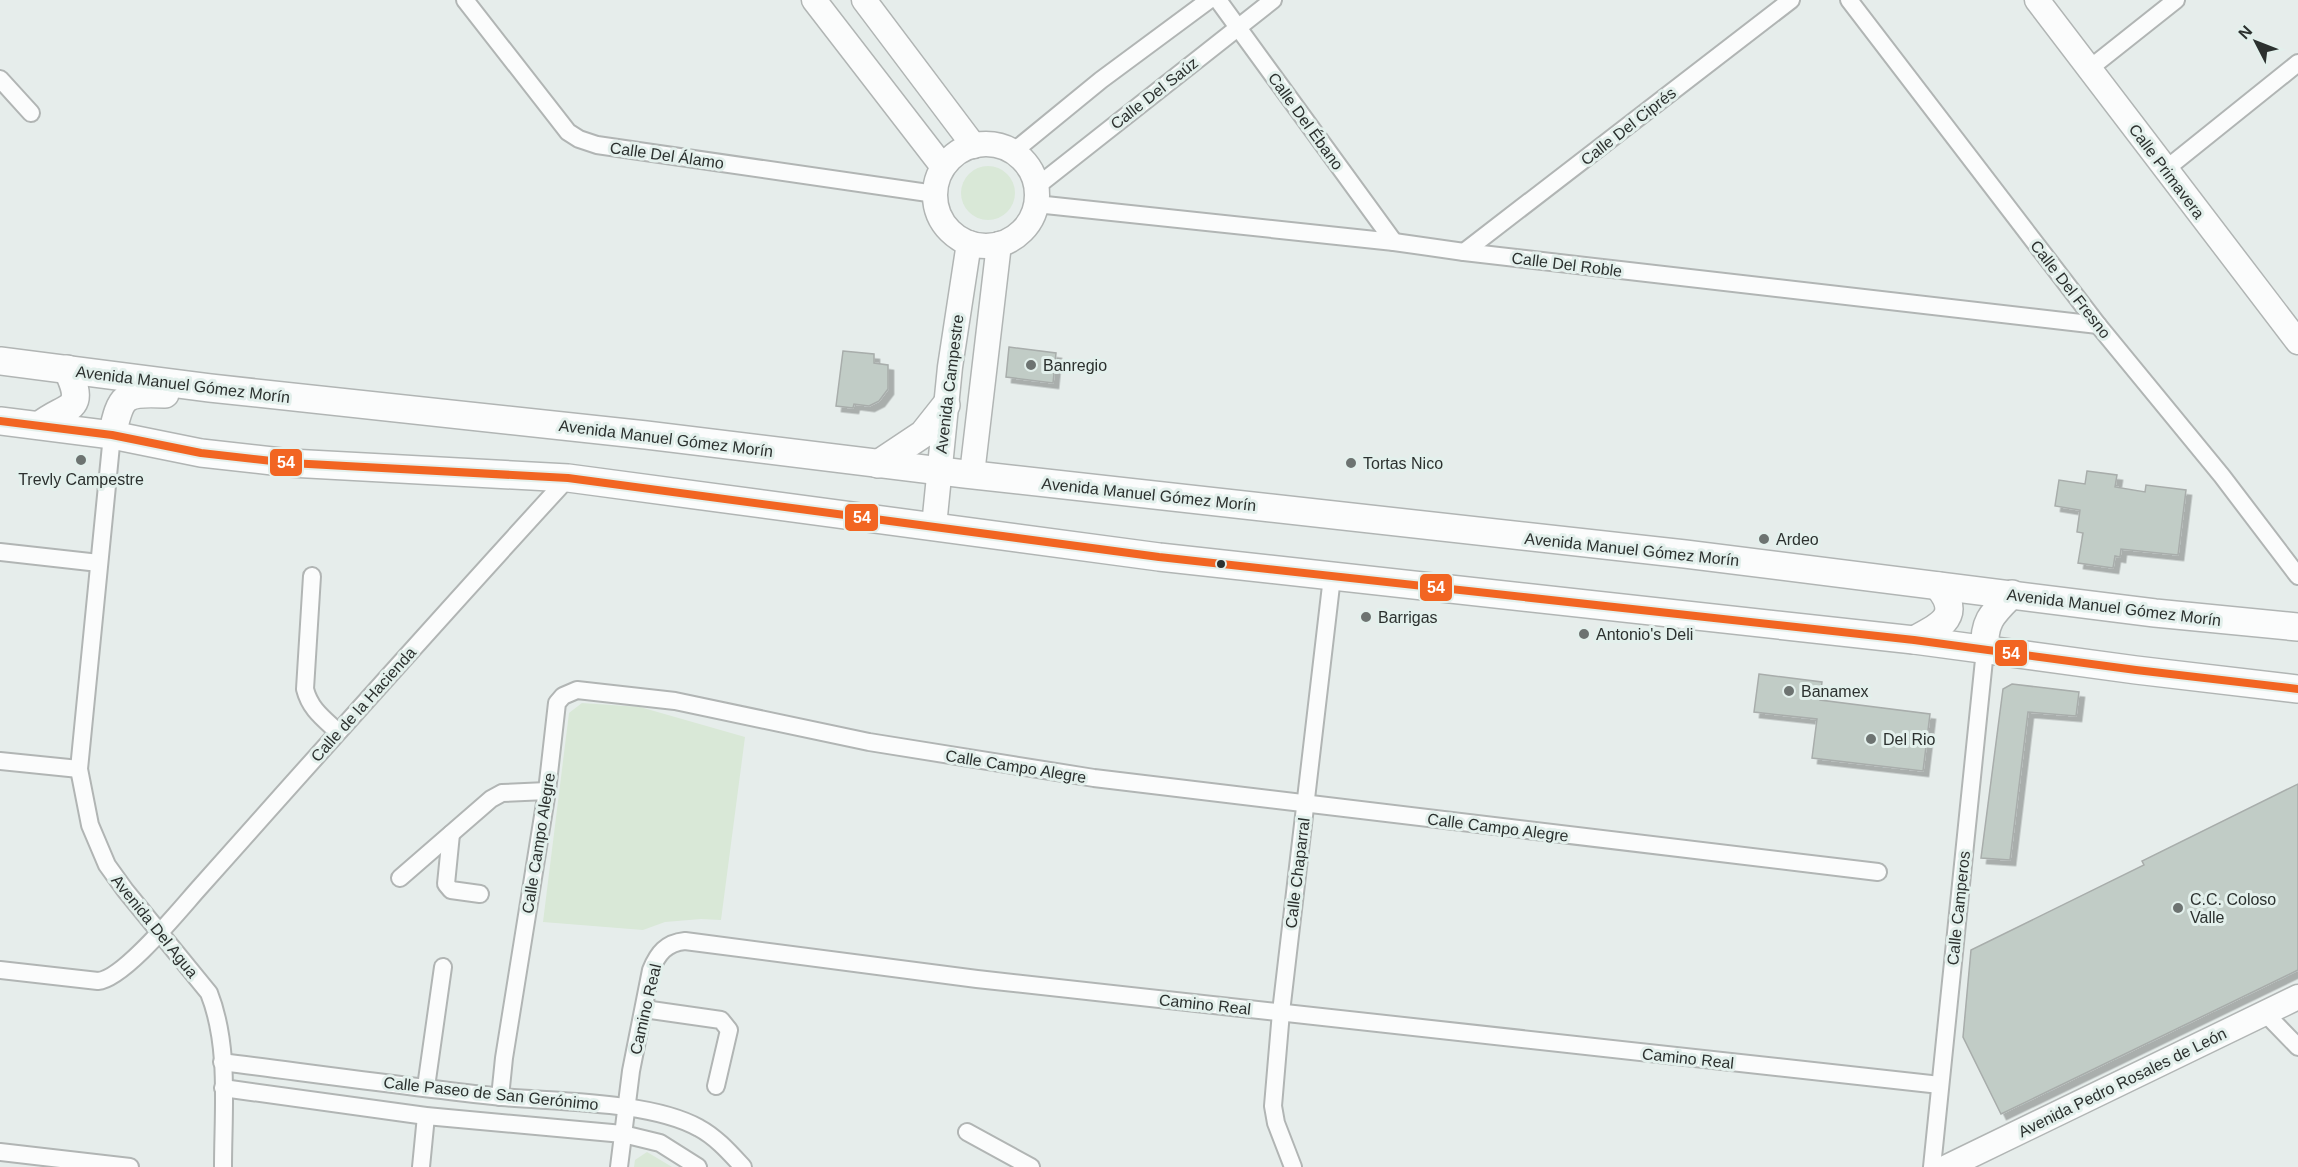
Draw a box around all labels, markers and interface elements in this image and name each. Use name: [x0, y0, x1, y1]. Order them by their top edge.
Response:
north arrow: [2226, 12, 2286, 72]
text: N: [2235, 22, 2255, 42]
street label: Calle Del Saúz: [1107, 54, 1201, 133]
street label: Calle Del Ébano: [1265, 69, 1347, 173]
street label: Calle Del Ciprés: [1578, 84, 1679, 169]
street label: Calle Primavera: [2126, 121, 2208, 222]
street label: Calle Del Álamo: [609, 138, 725, 172]
street label: Calle Del Fresno: [2027, 237, 2114, 342]
street label: Calle Del Roble: [1511, 249, 1623, 280]
street label: Avenida Campestre: [933, 313, 966, 455]
place label: Banregio: [1043, 357, 1107, 374]
marker: Banregio: [1024, 358, 1038, 372]
street label: Avenida Manuel Gómez Morín: [75, 363, 291, 406]
street label: Avenida Manuel Gómez Morín: [558, 417, 774, 460]
line badge: 54: [269, 448, 303, 477]
marker: Trevly Campestre: [74, 453, 88, 467]
text: 54: [277, 454, 295, 471]
place label: Tortas Nico: [1363, 455, 1443, 472]
marker: Tortas Nico: [1344, 456, 1358, 470]
place label: Trevly Campestre: [18, 471, 144, 488]
street label: Avenida Manuel Gómez Morín: [1041, 475, 1257, 514]
line badge: 54: [844, 503, 879, 532]
text: 54: [853, 509, 871, 526]
street label: Avenida Manuel Gómez Morín: [1524, 530, 1740, 569]
place label: Ardeo: [1776, 531, 1819, 548]
marker: Ardeo: [1757, 532, 1771, 546]
unlabelled marker: [1215, 558, 1227, 570]
line badge: 54: [1419, 573, 1453, 602]
text: 54: [1427, 579, 1445, 596]
street label: Avenida Manuel Gómez Morín: [2006, 586, 2222, 629]
place label: Barrigas: [1378, 609, 1438, 626]
marker: Barrigas: [1359, 610, 1373, 624]
place label: Antonio's Deli: [1596, 626, 1693, 643]
marker: Antonio's Deli: [1577, 627, 1591, 641]
line badge: 54: [1994, 639, 2028, 667]
street label: Calle de la Hacienda: [308, 644, 419, 765]
text: 54: [2002, 645, 2020, 662]
place label: Banamex: [1801, 683, 1869, 700]
marker: Banamex: [1782, 684, 1796, 698]
place label: Del Rio: [1883, 731, 1936, 748]
marker: Del Rio: [1864, 732, 1878, 746]
street label: Calle Campo Alegre: [944, 747, 1088, 786]
street label: Calle Campo Alegre: [519, 771, 558, 915]
street label: Calle Campo Alegre: [1426, 810, 1570, 845]
street label: Calle Chaparral: [1282, 817, 1313, 929]
street label: Calle Camperos: [1944, 850, 1973, 966]
street label: Avenida Del Agua: [108, 872, 201, 981]
place label: C.C. Coloso Valle: [2190, 891, 2276, 926]
marker: C.C. Coloso Valle: [2171, 901, 2185, 915]
street label: Camino Real: [627, 962, 664, 1056]
street label: Camino Real: [1158, 991, 1252, 1018]
street label: Avenida Pedro Rosales de León: [2015, 1025, 2229, 1140]
street label: Camino Real: [1641, 1045, 1735, 1072]
street label: Calle Paseo de San Gerónimo: [383, 1074, 599, 1113]

